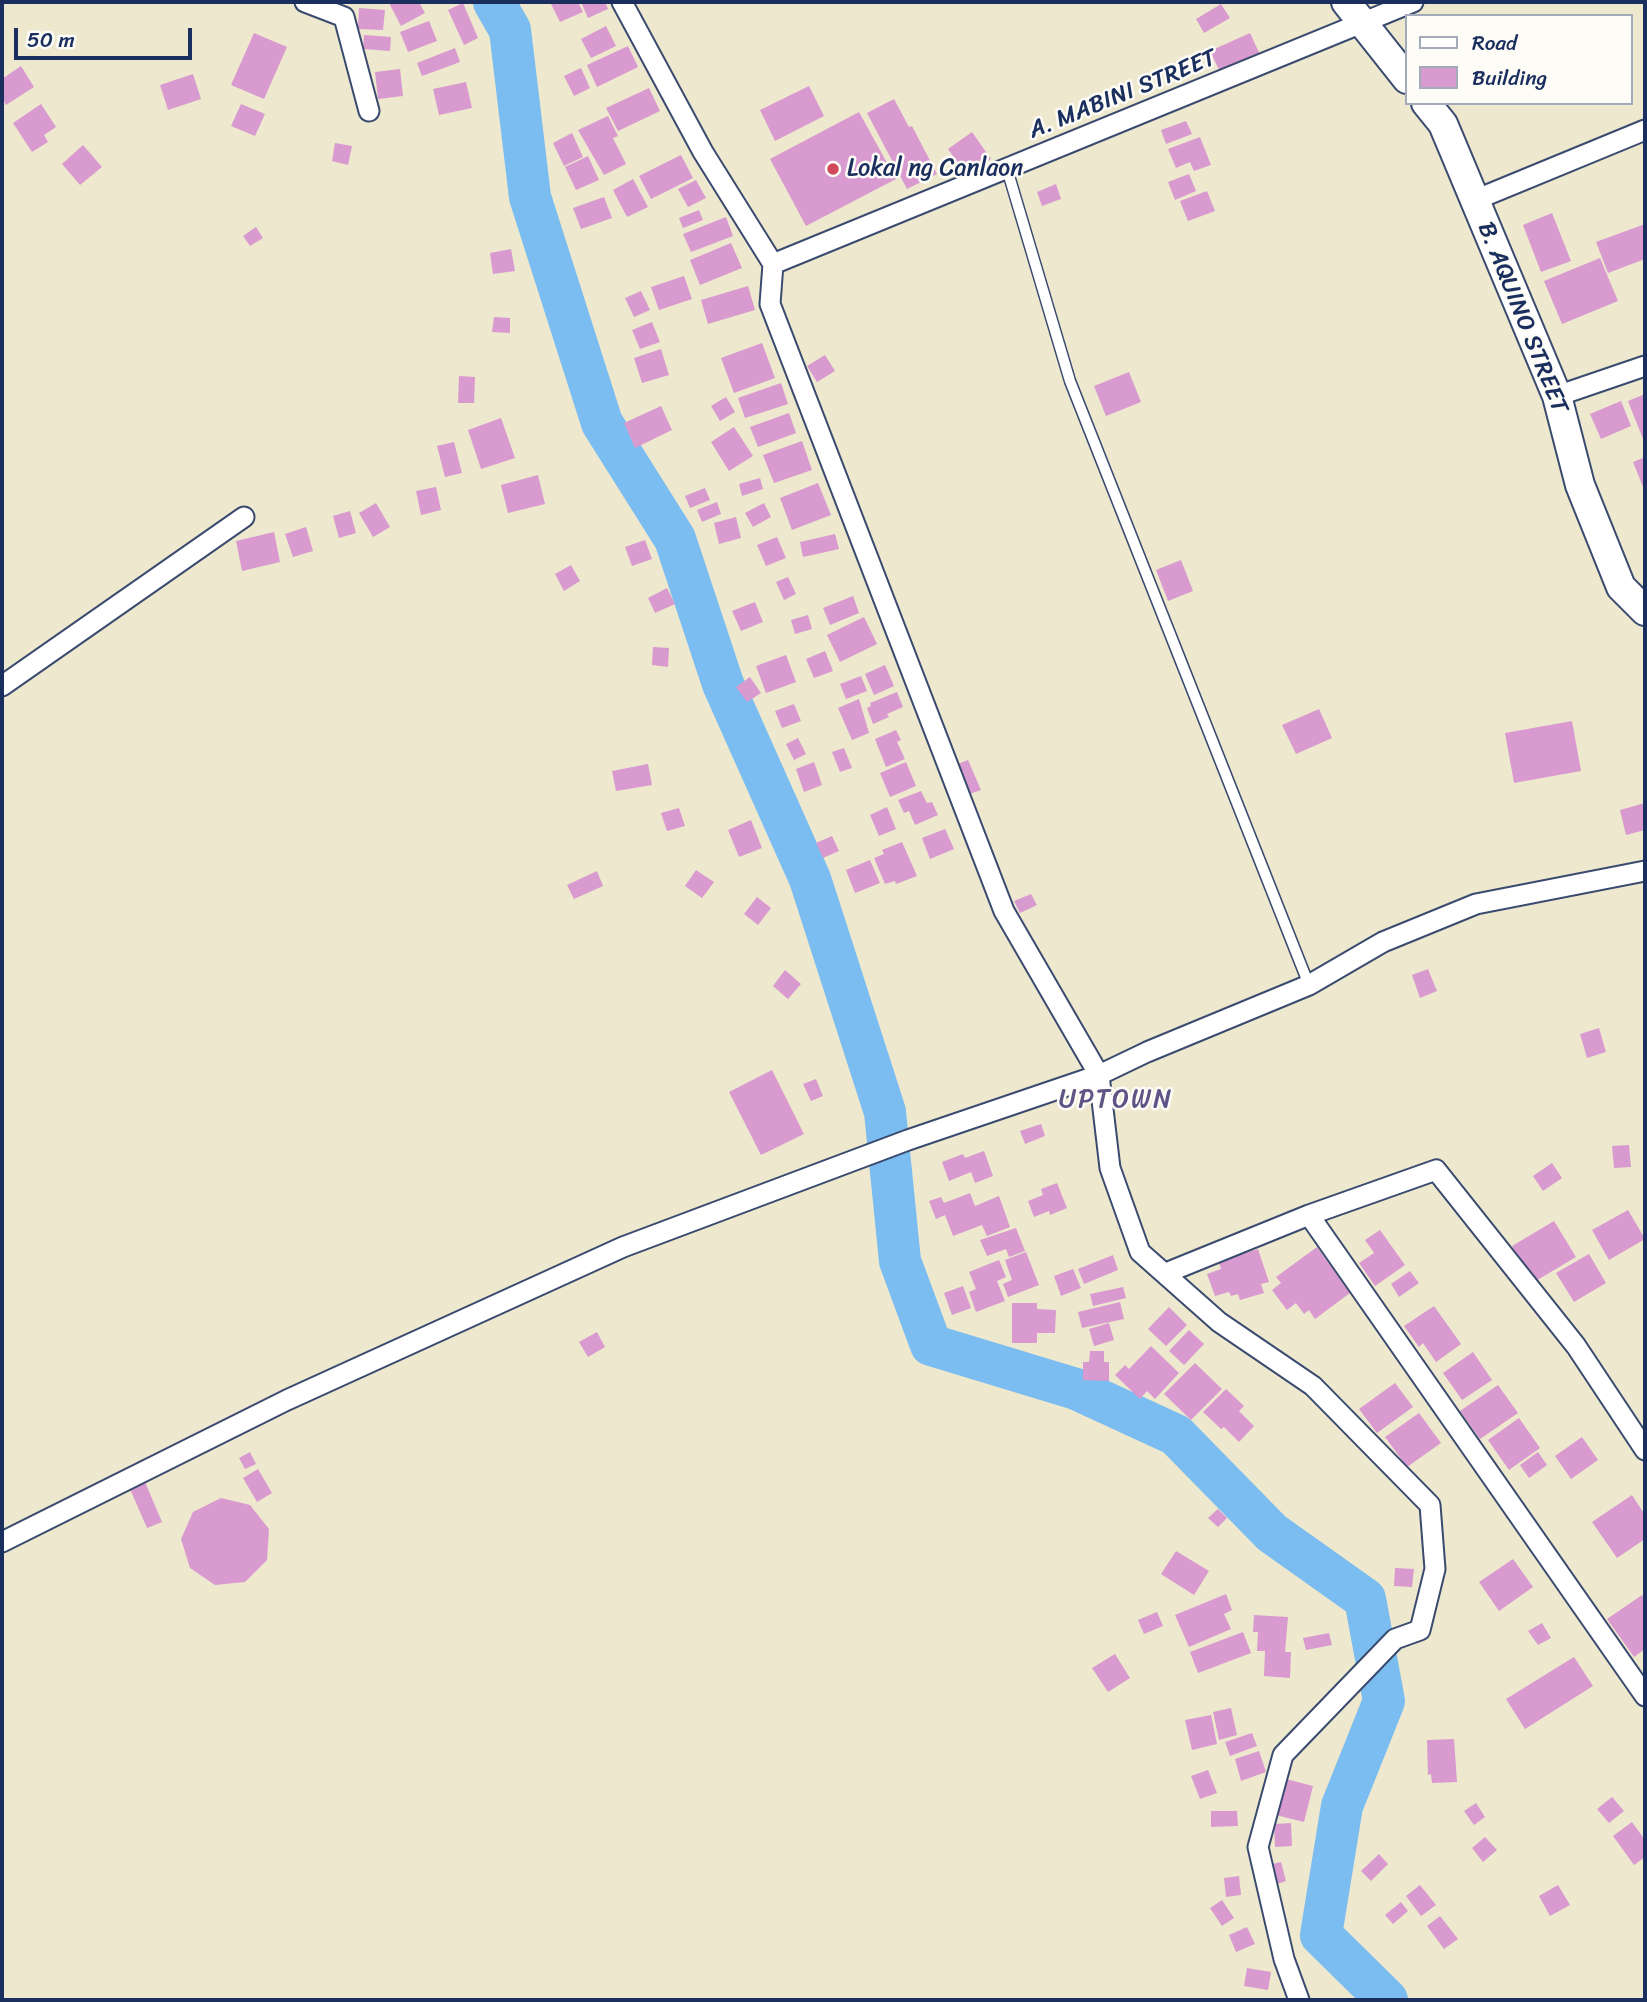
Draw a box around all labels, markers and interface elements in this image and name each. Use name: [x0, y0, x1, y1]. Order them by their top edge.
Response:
scale bar: [18, 14, 196, 58]
legend: [1406, 14, 1633, 105]
text: 50 m: [27, 21, 75, 59]
text: Road: [1472, 24, 1517, 62]
street label: A. MABINI STREET: [1025, 44, 1221, 146]
text: Building: [1472, 59, 1547, 97]
place label: Lokal ng Canlaon: [847, 155, 1023, 183]
marker: Lokal ng Canlaon: [825, 161, 841, 177]
street label: B. AQUINO STREET: [1470, 218, 1574, 418]
district label: UPTOWN: [1060, 1084, 1172, 1116]

